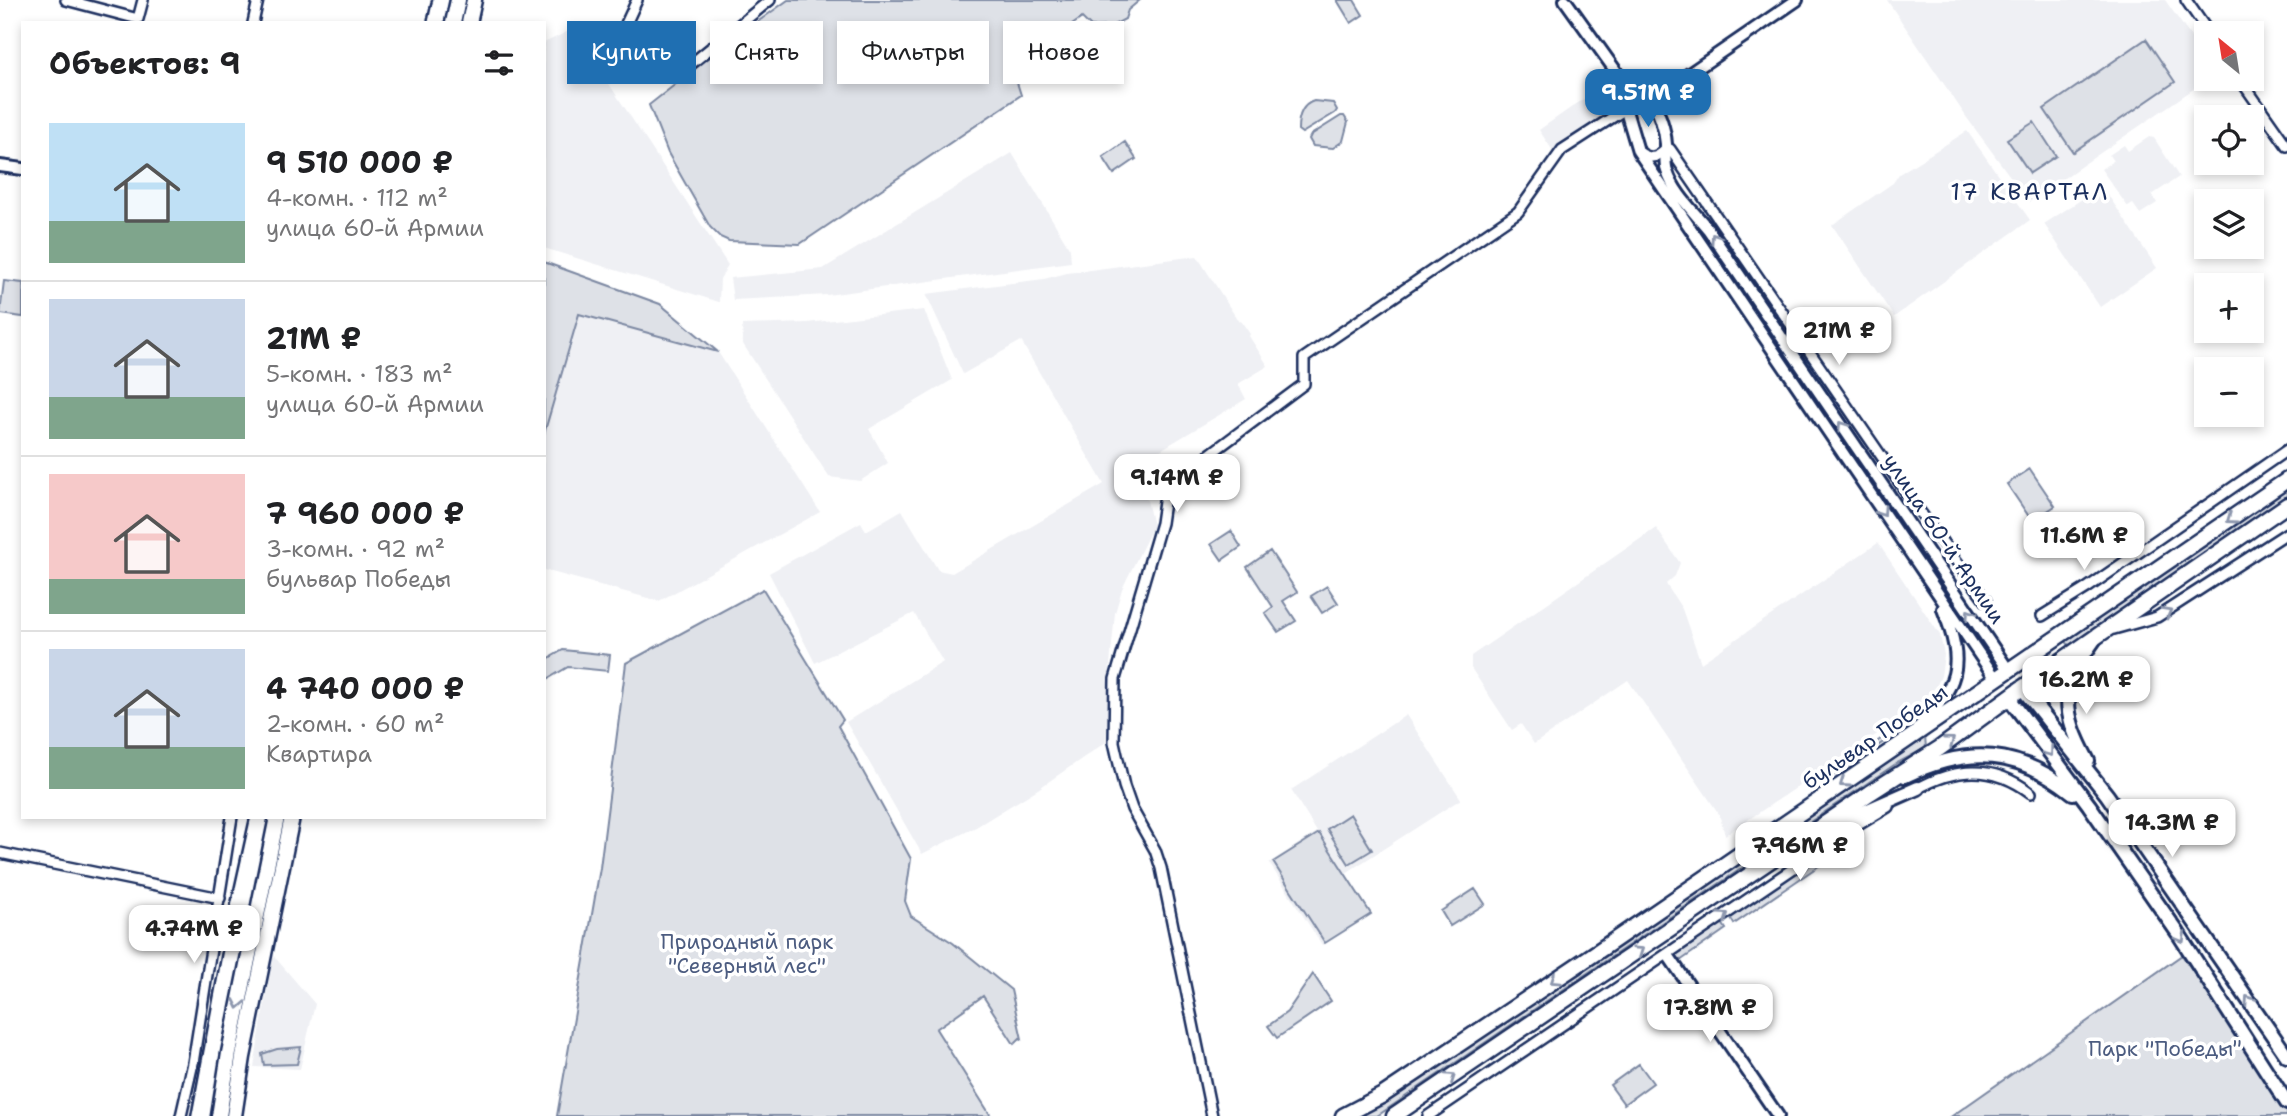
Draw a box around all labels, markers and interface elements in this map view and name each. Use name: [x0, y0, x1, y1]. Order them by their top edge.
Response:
chip: Купить: [567, 21, 696, 84]
chip: Снять: [710, 21, 823, 84]
chip: Фильтры: [837, 21, 989, 84]
chip: Новое: [1003, 21, 1124, 84]
north arrow: [2194, 21, 2264, 91]
map controls: [2194, 21, 2264, 427]
text: Объектов: 9: [49, 43, 241, 84]
icon: filters: [480, 44, 518, 82]
pin: 9.51M ₽: [1583, 69, 1713, 129]
text: 9.51M ₽: [1601, 77, 1695, 107]
button: locate: [2194, 105, 2264, 175]
text: 9 510 000 ₽: [266, 142, 453, 183]
icon: home: [105, 151, 189, 235]
district label: 17 КВАРТАЛ: [1950, 176, 2110, 208]
text: 4-комн. · 112 m²: [266, 183, 448, 213]
button: layers: [2194, 189, 2264, 259]
text: улица 60-й Армии: [266, 213, 484, 243]
one-way arrow: [1710, 233, 1723, 246]
button: +: [2194, 273, 2264, 343]
pin: 21M ₽: [1790, 308, 1888, 367]
text: 21M ₽: [1802, 315, 1876, 345]
text: 21M ₽: [266, 318, 361, 359]
icon: home: [105, 327, 189, 411]
button: −: [2194, 357, 2264, 427]
text: 5-комн. · 183 m²: [266, 359, 453, 389]
text: улица 60-й Армии: [266, 389, 484, 419]
one-way arrow: [1838, 421, 1850, 434]
street label: улица 60-й Армии: [1877, 449, 2011, 630]
pin: 9.14M ₽: [1112, 454, 1242, 514]
text: 9.14M ₽: [1130, 462, 1224, 492]
text: 7 960 000 ₽: [266, 493, 464, 534]
icon: home: [105, 502, 189, 586]
one-way arrow: [1874, 504, 1886, 517]
one-way arrow: [2226, 511, 2239, 523]
pin: 11.6M ₽: [2019, 512, 2149, 572]
text: 11.6M ₽: [2039, 520, 2129, 550]
text: 3-комн. · 92 m²: [266, 534, 445, 564]
text: бульвар Победы: [266, 564, 451, 594]
one-way arrow: [2160, 607, 2172, 620]
one-way arrow: [1966, 609, 1978, 622]
pin: 16.2M ₽: [2021, 656, 2151, 716]
text: 16.2M ₽: [2038, 664, 2134, 694]
text: 4 740 000 ₽: [266, 668, 464, 709]
icon: home: [105, 677, 189, 761]
street label: бульвар Победы: [1797, 678, 1953, 796]
text: 2-комн. · 60 m²: [266, 709, 444, 739]
one-way arrow: [1942, 737, 1955, 749]
text: Квартира: [266, 739, 372, 769]
one-way arrow: [2041, 744, 2054, 757]
one-way arrow: [1839, 775, 1852, 787]
pin: 14.3M ₽: [2107, 800, 2237, 859]
text: 14.3M ₽: [2125, 807, 2219, 837]
pin: 7.96M ₽: [1735, 822, 1865, 882]
text: 7.96M ₽: [1751, 830, 1849, 860]
pin: 4.74M ₽: [129, 906, 259, 965]
one-way arrow: [1716, 912, 1729, 924]
text: 4.74M ₽: [145, 913, 243, 943]
park label: Природный парк "Северный лес": [661, 928, 833, 980]
one-way arrow: [2173, 931, 2186, 943]
one-way arrow: [1632, 946, 1645, 959]
one-way arrow: [1550, 972, 1563, 984]
pin: 17.8M ₽: [1645, 984, 1775, 1044]
text: 17.8M ₽: [1663, 992, 1757, 1022]
one-way arrow: [2245, 995, 2257, 1008]
one-way arrow: [232, 998, 247, 1010]
park label: Парк "Победы": [2088, 1035, 2242, 1063]
one-way arrow: [1443, 1073, 1456, 1086]

